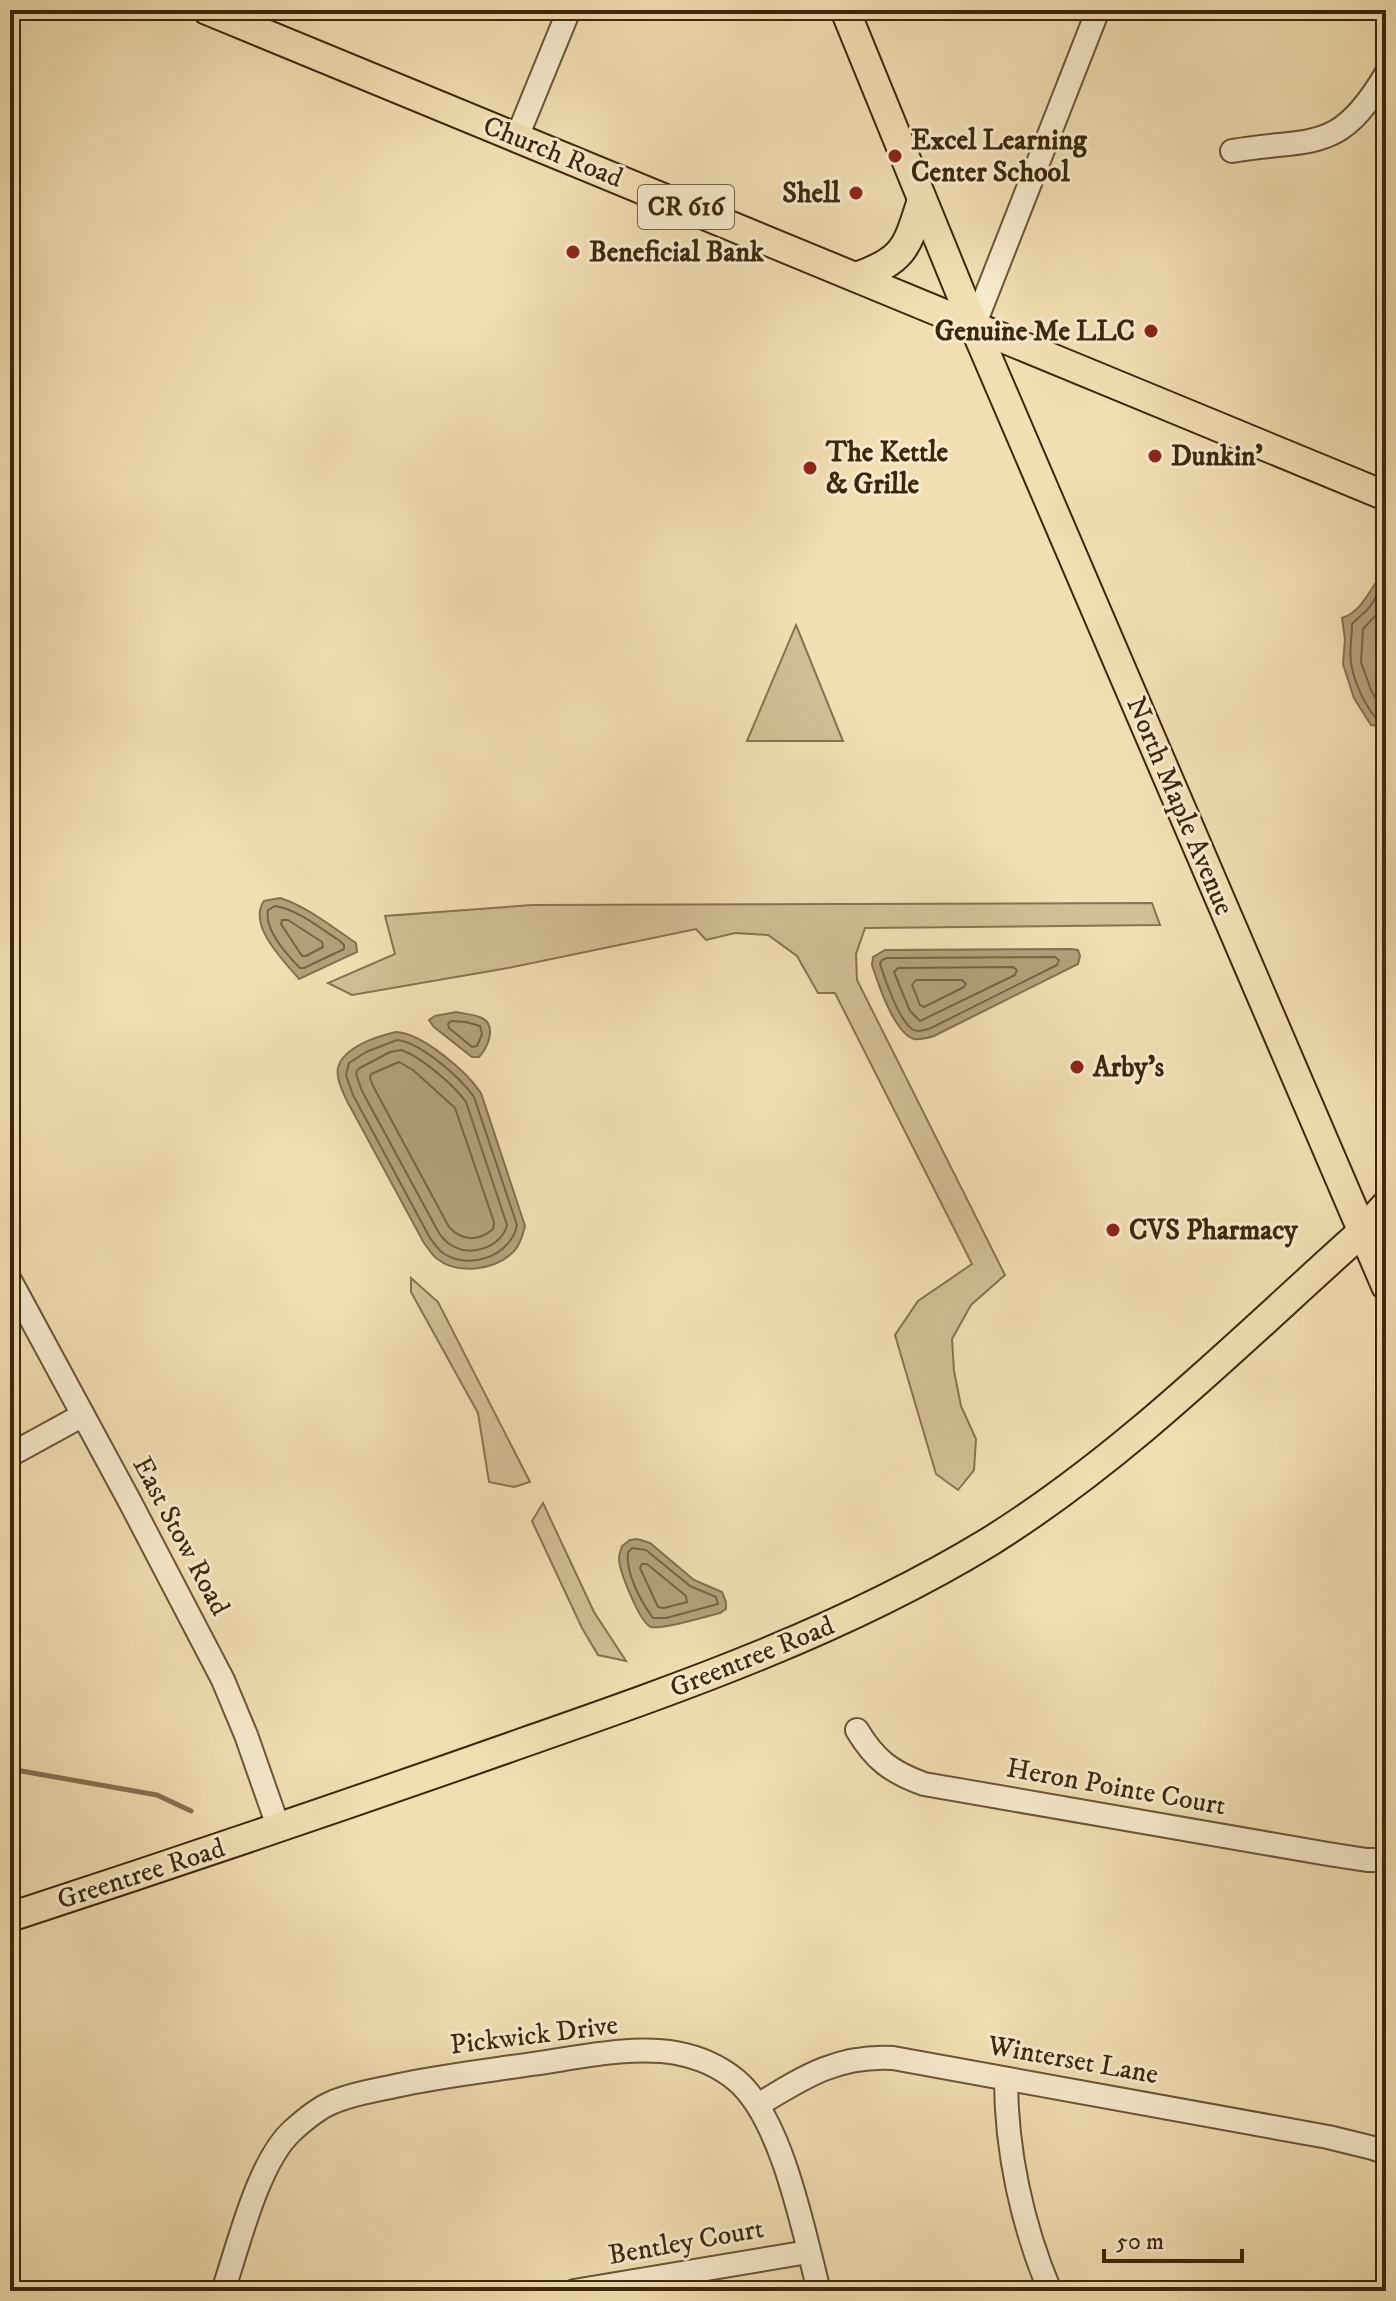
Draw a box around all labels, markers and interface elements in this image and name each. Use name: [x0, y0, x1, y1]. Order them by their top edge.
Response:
street label: Church Road: [478, 108, 628, 196]
place label: Excel Learning Center School: [911, 123, 1088, 190]
marker: Excel Learning Center School: [886, 147, 904, 165]
place label: Shell: [782, 176, 841, 211]
marker: Shell: [847, 184, 865, 202]
road number: CR 616: [638, 185, 734, 229]
place label: Beneficial Bank: [589, 235, 765, 270]
marker: Beneficial Bank: [564, 243, 582, 261]
place label: Genuine Me LLC: [935, 314, 1135, 349]
marker: Genuine Me LLC: [1142, 322, 1160, 340]
place label: The Kettle & Grille: [825, 435, 949, 502]
place label: Dunkin': [1171, 439, 1263, 474]
marker: Dunkin': [1146, 447, 1164, 465]
marker: The Kettle & Grille: [801, 459, 819, 477]
street label: North Maple Avenue: [1118, 691, 1242, 921]
place label: Arby's: [1092, 1050, 1165, 1085]
marker: Arby's: [1068, 1058, 1086, 1076]
place label: CVS Pharmacy: [1129, 1213, 1298, 1248]
marker: CVS Pharmacy: [1104, 1221, 1122, 1239]
street label: East Stow Road: [124, 1450, 238, 1622]
street label: Greentree Road: [665, 1608, 839, 1706]
street label: Heron Pointe Court: [1004, 1750, 1228, 1824]
street label: Greentree Road: [53, 1830, 229, 1918]
street label: Pickwick Drive: [448, 2007, 620, 2063]
street label: Winterset Lane: [984, 2028, 1161, 2092]
street label: Bentley Court: [606, 2211, 766, 2273]
scale bar: [1104, 2213, 1242, 2263]
text: 50 m: [1116, 2227, 1164, 2257]

